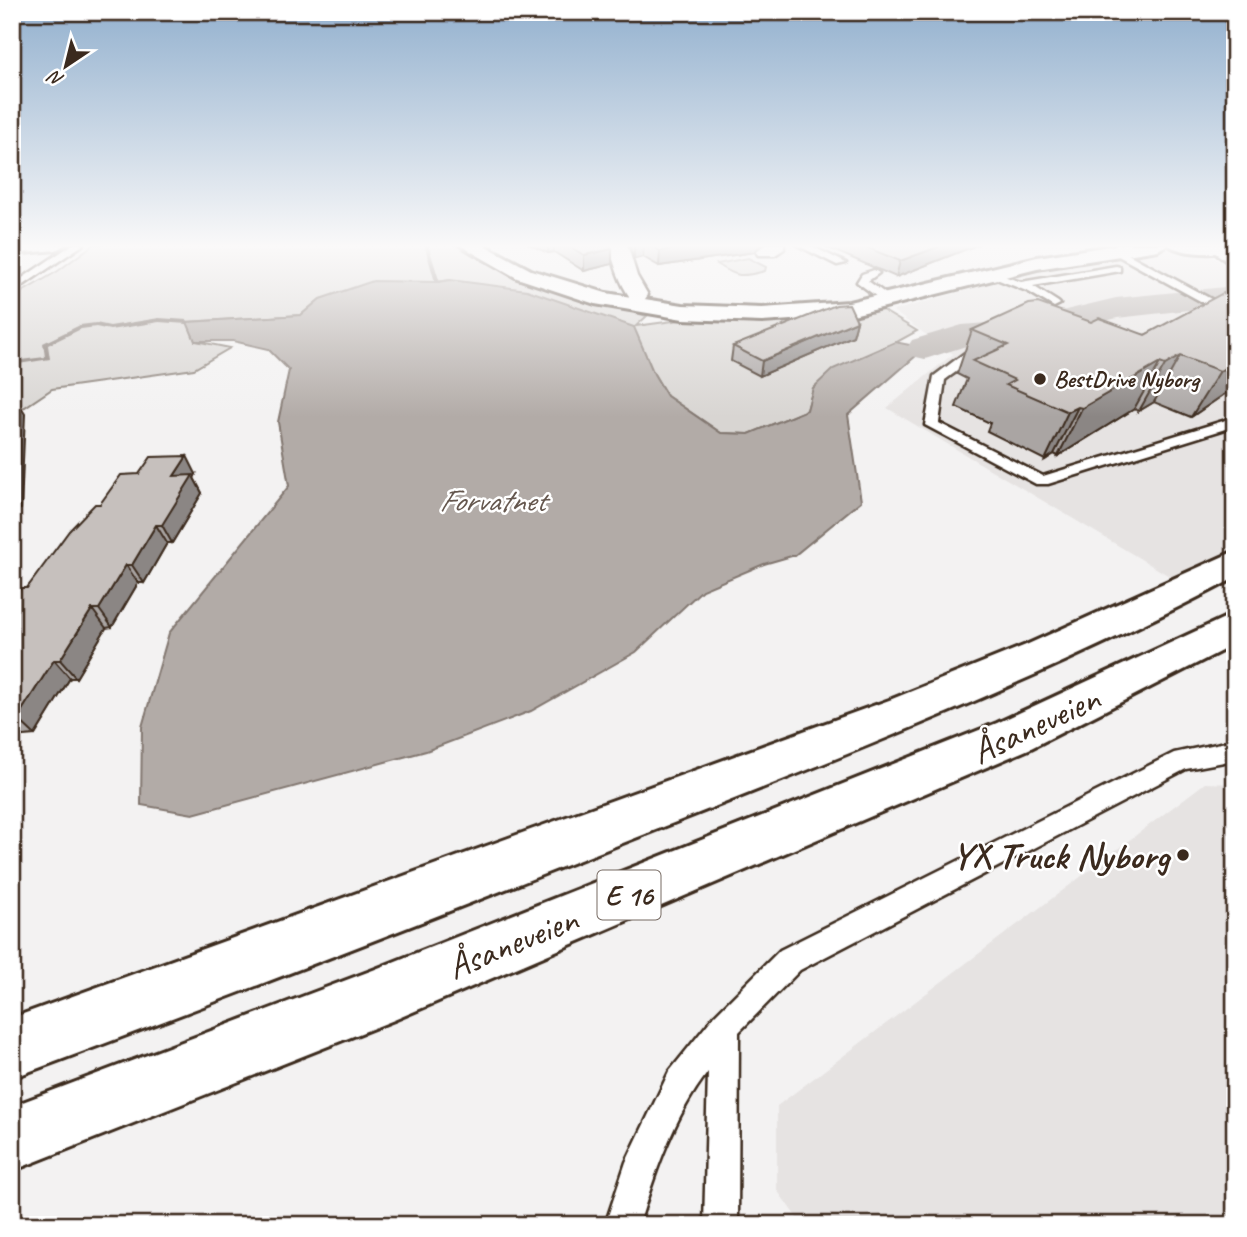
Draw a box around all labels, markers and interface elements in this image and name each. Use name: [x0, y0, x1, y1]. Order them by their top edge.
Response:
north arrow: [32, 32, 102, 102]
text: N: [42, 64, 69, 92]
place label: BestDrive Nyborg: [1054, 364, 1201, 394]
marker: BestDrive Nyborg: [1032, 371, 1048, 387]
water label: Forvatnet: [439, 480, 551, 521]
street label: Åsaneveien: [964, 674, 1108, 774]
place label: YX Truck Nyborg: [952, 832, 1172, 879]
marker: YX Truck Nyborg: [1175, 847, 1191, 863]
road number: E 16: [598, 870, 660, 920]
street label: Åsaneveien: [440, 895, 585, 990]

